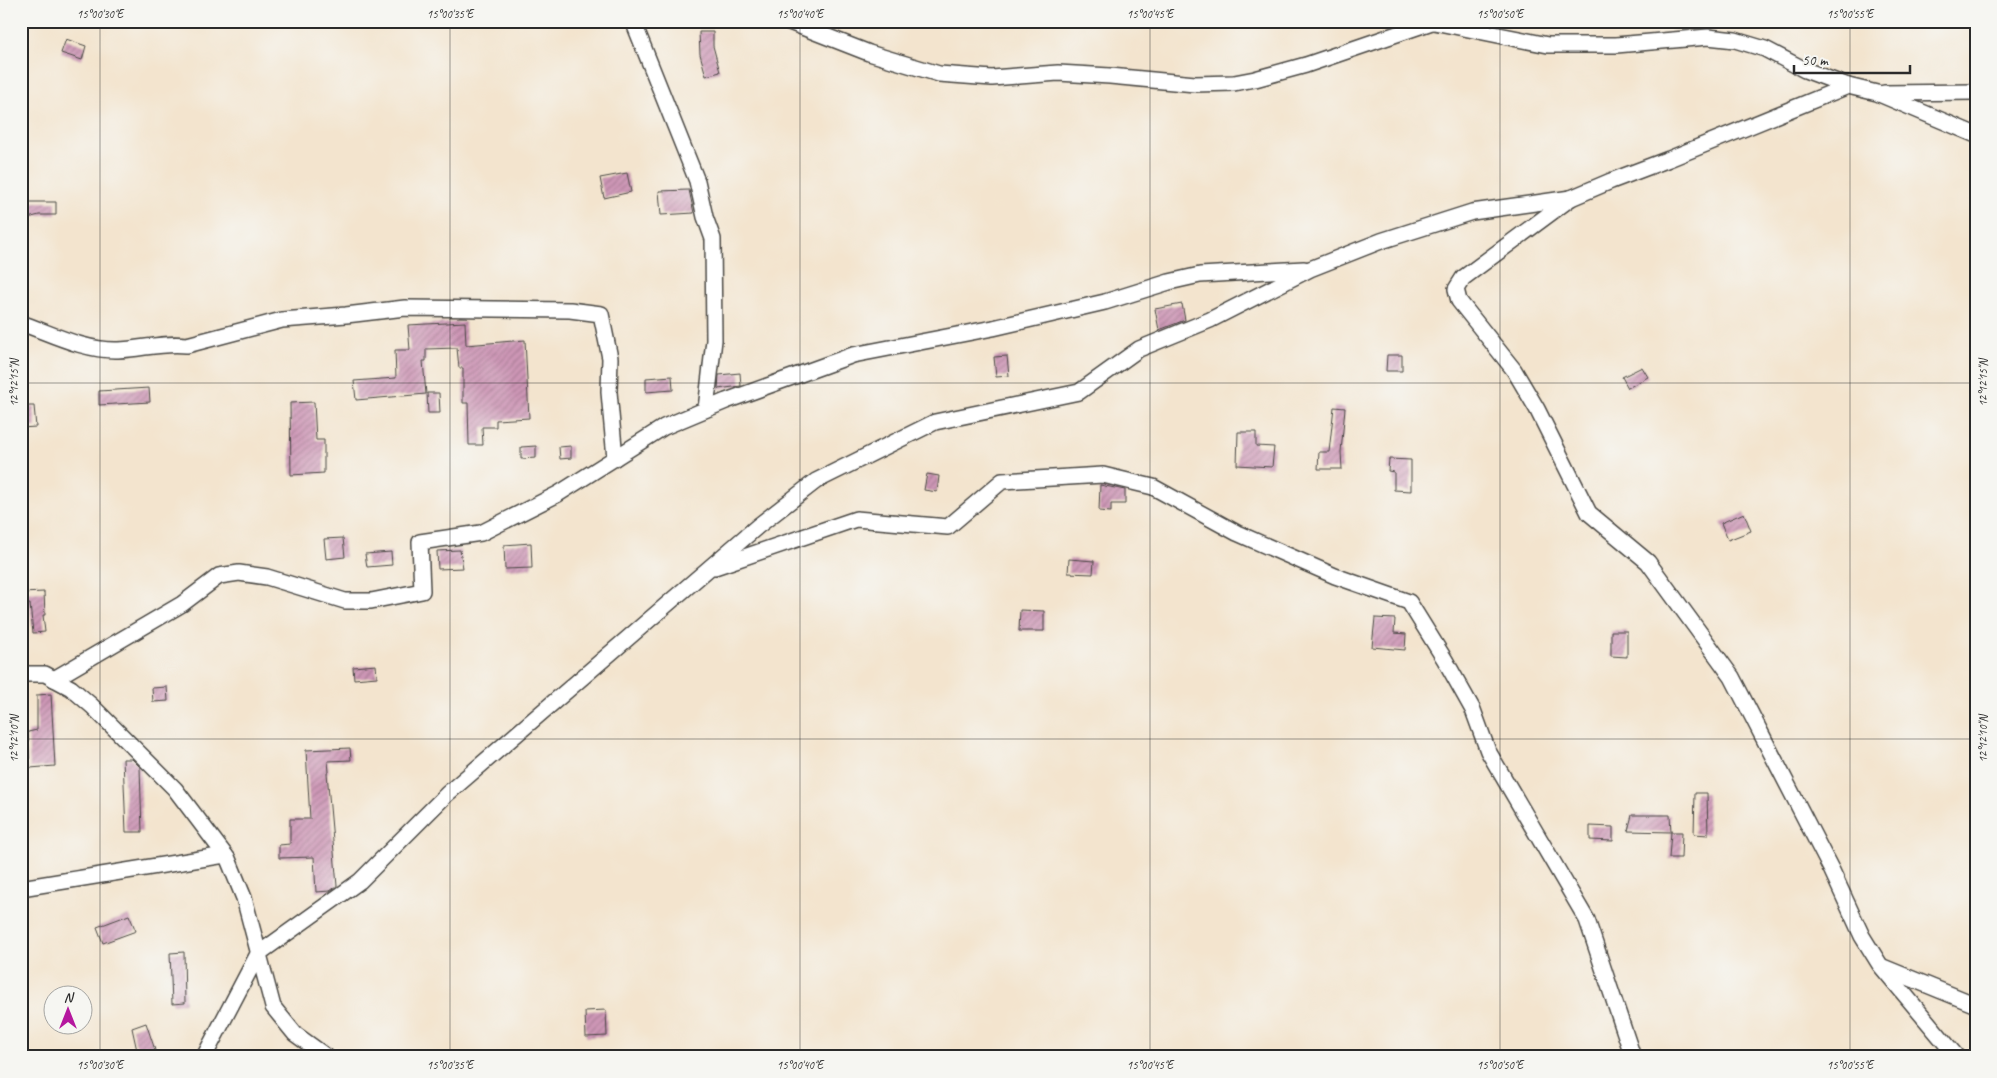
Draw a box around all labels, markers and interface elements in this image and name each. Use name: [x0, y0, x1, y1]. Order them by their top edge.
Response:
text: 15°00'30"E: [77, 6, 125, 22]
text: 15°00'35"E: [427, 6, 475, 22]
text: 15°00'40"E: [777, 6, 825, 22]
text: 15°00'45"E: [1127, 6, 1175, 22]
text: 15°00'50"E: [1477, 6, 1525, 22]
text: 15°00'55"E: [1827, 6, 1875, 22]
scale bar: [1794, 42, 1911, 74]
text: 50 m: [1802, 51, 1829, 70]
text: 12°12'15"N: [6, 358, 22, 407]
text: 12°12'15"N: [1975, 358, 1991, 407]
text: 12°12'10"N: [6, 714, 22, 763]
text: 12°12'10"N: [1975, 714, 1991, 763]
north arrow: [42, 986, 92, 1036]
text: N: [64, 989, 75, 1006]
text: 15°00'30"E: [77, 1057, 125, 1073]
text: 15°00'35"E: [427, 1057, 475, 1073]
text: 15°00'40"E: [777, 1057, 825, 1073]
text: 15°00'45"E: [1127, 1057, 1175, 1073]
text: 15°00'50"E: [1477, 1057, 1525, 1073]
text: 15°00'55"E: [1827, 1057, 1875, 1073]

